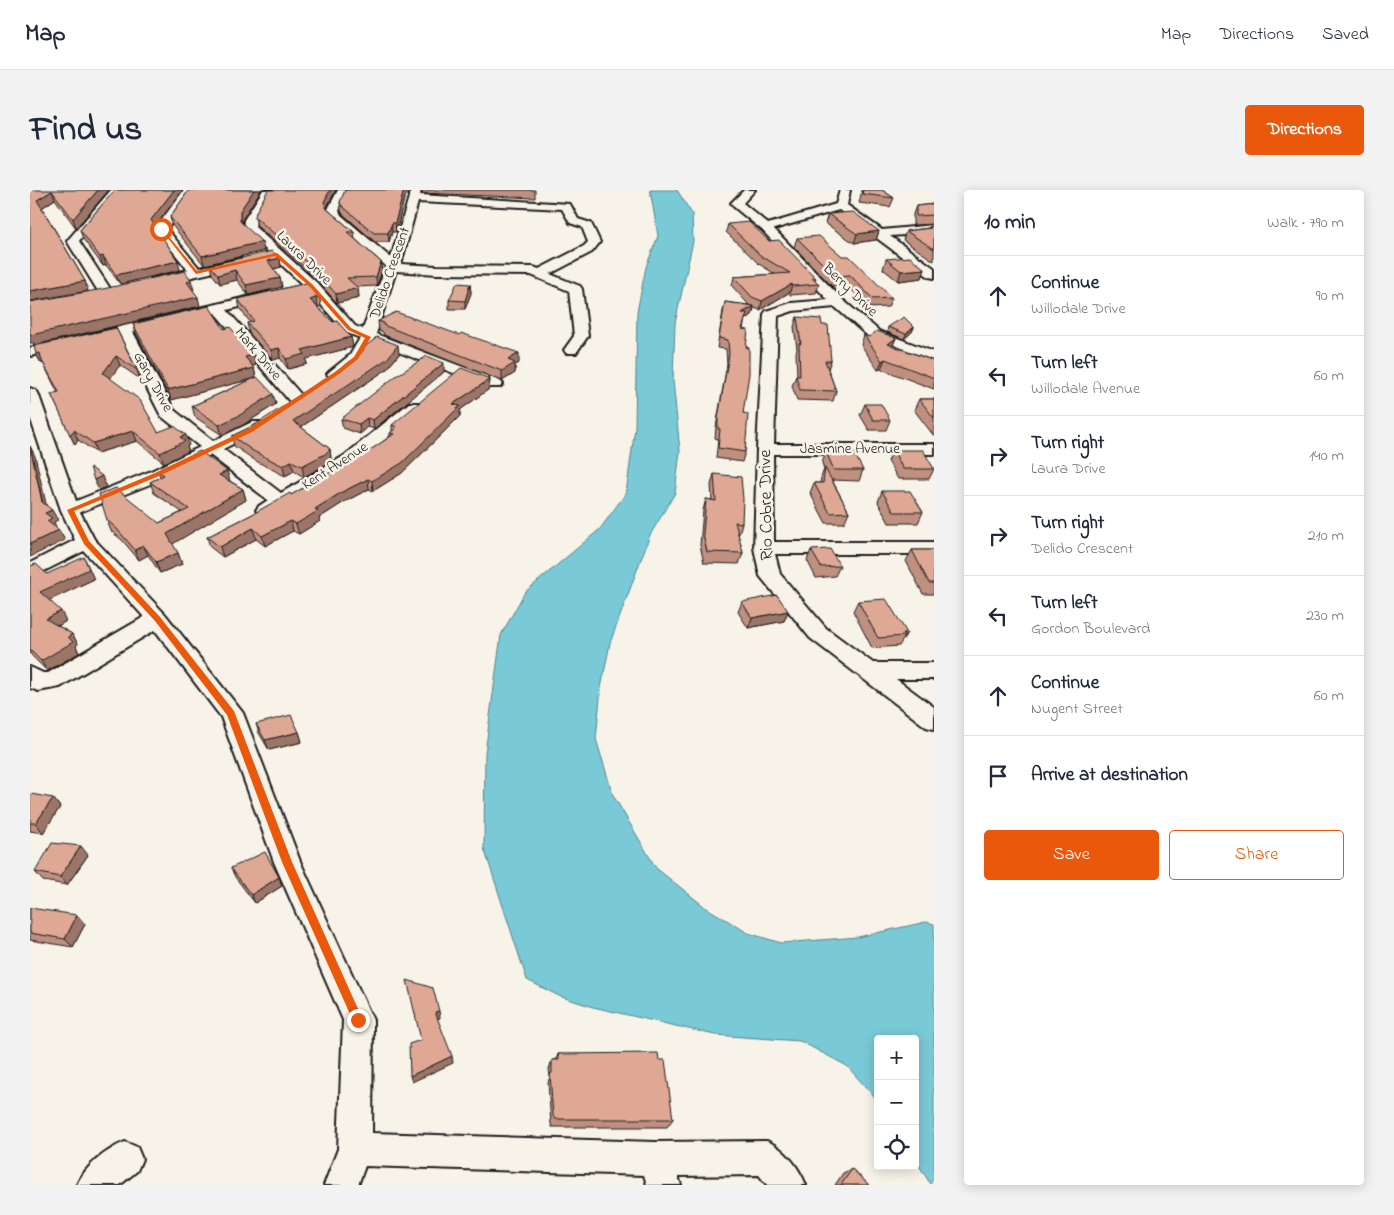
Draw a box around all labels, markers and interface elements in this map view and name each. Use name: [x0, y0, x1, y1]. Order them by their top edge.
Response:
text: Map: [25, 17, 66, 52]
text: Map: [1161, 22, 1191, 48]
text: Directions: [1219, 22, 1294, 48]
text: Saved: [1322, 22, 1369, 48]
text: Find us: [30, 105, 142, 156]
button: Directions: [1245, 105, 1364, 155]
text: 10 min: [984, 208, 1035, 238]
text: Walk · 790 m: [1267, 211, 1344, 235]
route start: [150, 218, 173, 241]
street label: Delido Crescent: [364, 224, 416, 323]
street label: Laura Drive: [271, 226, 337, 290]
street label: Berry Drive: [816, 257, 883, 323]
text: Continue: [1031, 270, 1099, 297]
icon: ahead: [984, 282, 1012, 310]
text: 90 m: [1316, 284, 1344, 308]
text: Willodale Drive: [1031, 297, 1126, 321]
street label: Mark Drive: [229, 323, 287, 386]
street label: Gary Drive: [127, 348, 179, 417]
text: Turn left: [1031, 350, 1098, 377]
icon: left: [984, 362, 1012, 390]
text: 60 m: [1314, 364, 1344, 388]
text: Willodale Avenue: [1031, 377, 1140, 401]
text: Turn right: [1031, 430, 1104, 457]
street label: Kent Avenue: [298, 436, 373, 496]
street label: Jasmine Avenue: [800, 438, 900, 460]
icon: right: [984, 442, 1012, 470]
text: 140 m: [1309, 444, 1344, 468]
street label: Rio Cobre Drive: [753, 448, 781, 561]
text: Laura Drive: [1031, 457, 1106, 481]
text: Turn right: [1031, 510, 1104, 537]
icon: right: [984, 522, 1012, 550]
text: 210 m: [1308, 524, 1344, 548]
text: Delido Crescent: [1031, 537, 1133, 561]
text: Turn left: [1031, 590, 1098, 617]
icon: left: [984, 602, 1012, 630]
text: 230 m: [1306, 604, 1344, 628]
text: Gordon Boulevard: [1031, 617, 1150, 641]
text: Continue: [1031, 670, 1099, 697]
icon: ahead: [984, 682, 1012, 710]
text: 60 m: [1314, 684, 1344, 708]
text: Nugent Street: [1031, 697, 1123, 721]
icon: arrive: [984, 762, 1012, 790]
text: Arrive at destination: [1031, 762, 1188, 789]
button: Save: [984, 830, 1159, 880]
button: Share: [1169, 830, 1344, 880]
route end: [347, 1009, 370, 1032]
map controls: [874, 1035, 919, 1170]
button: +: [874, 1035, 919, 1080]
button: −: [874, 1080, 919, 1125]
button: locate: [874, 1125, 919, 1170]

